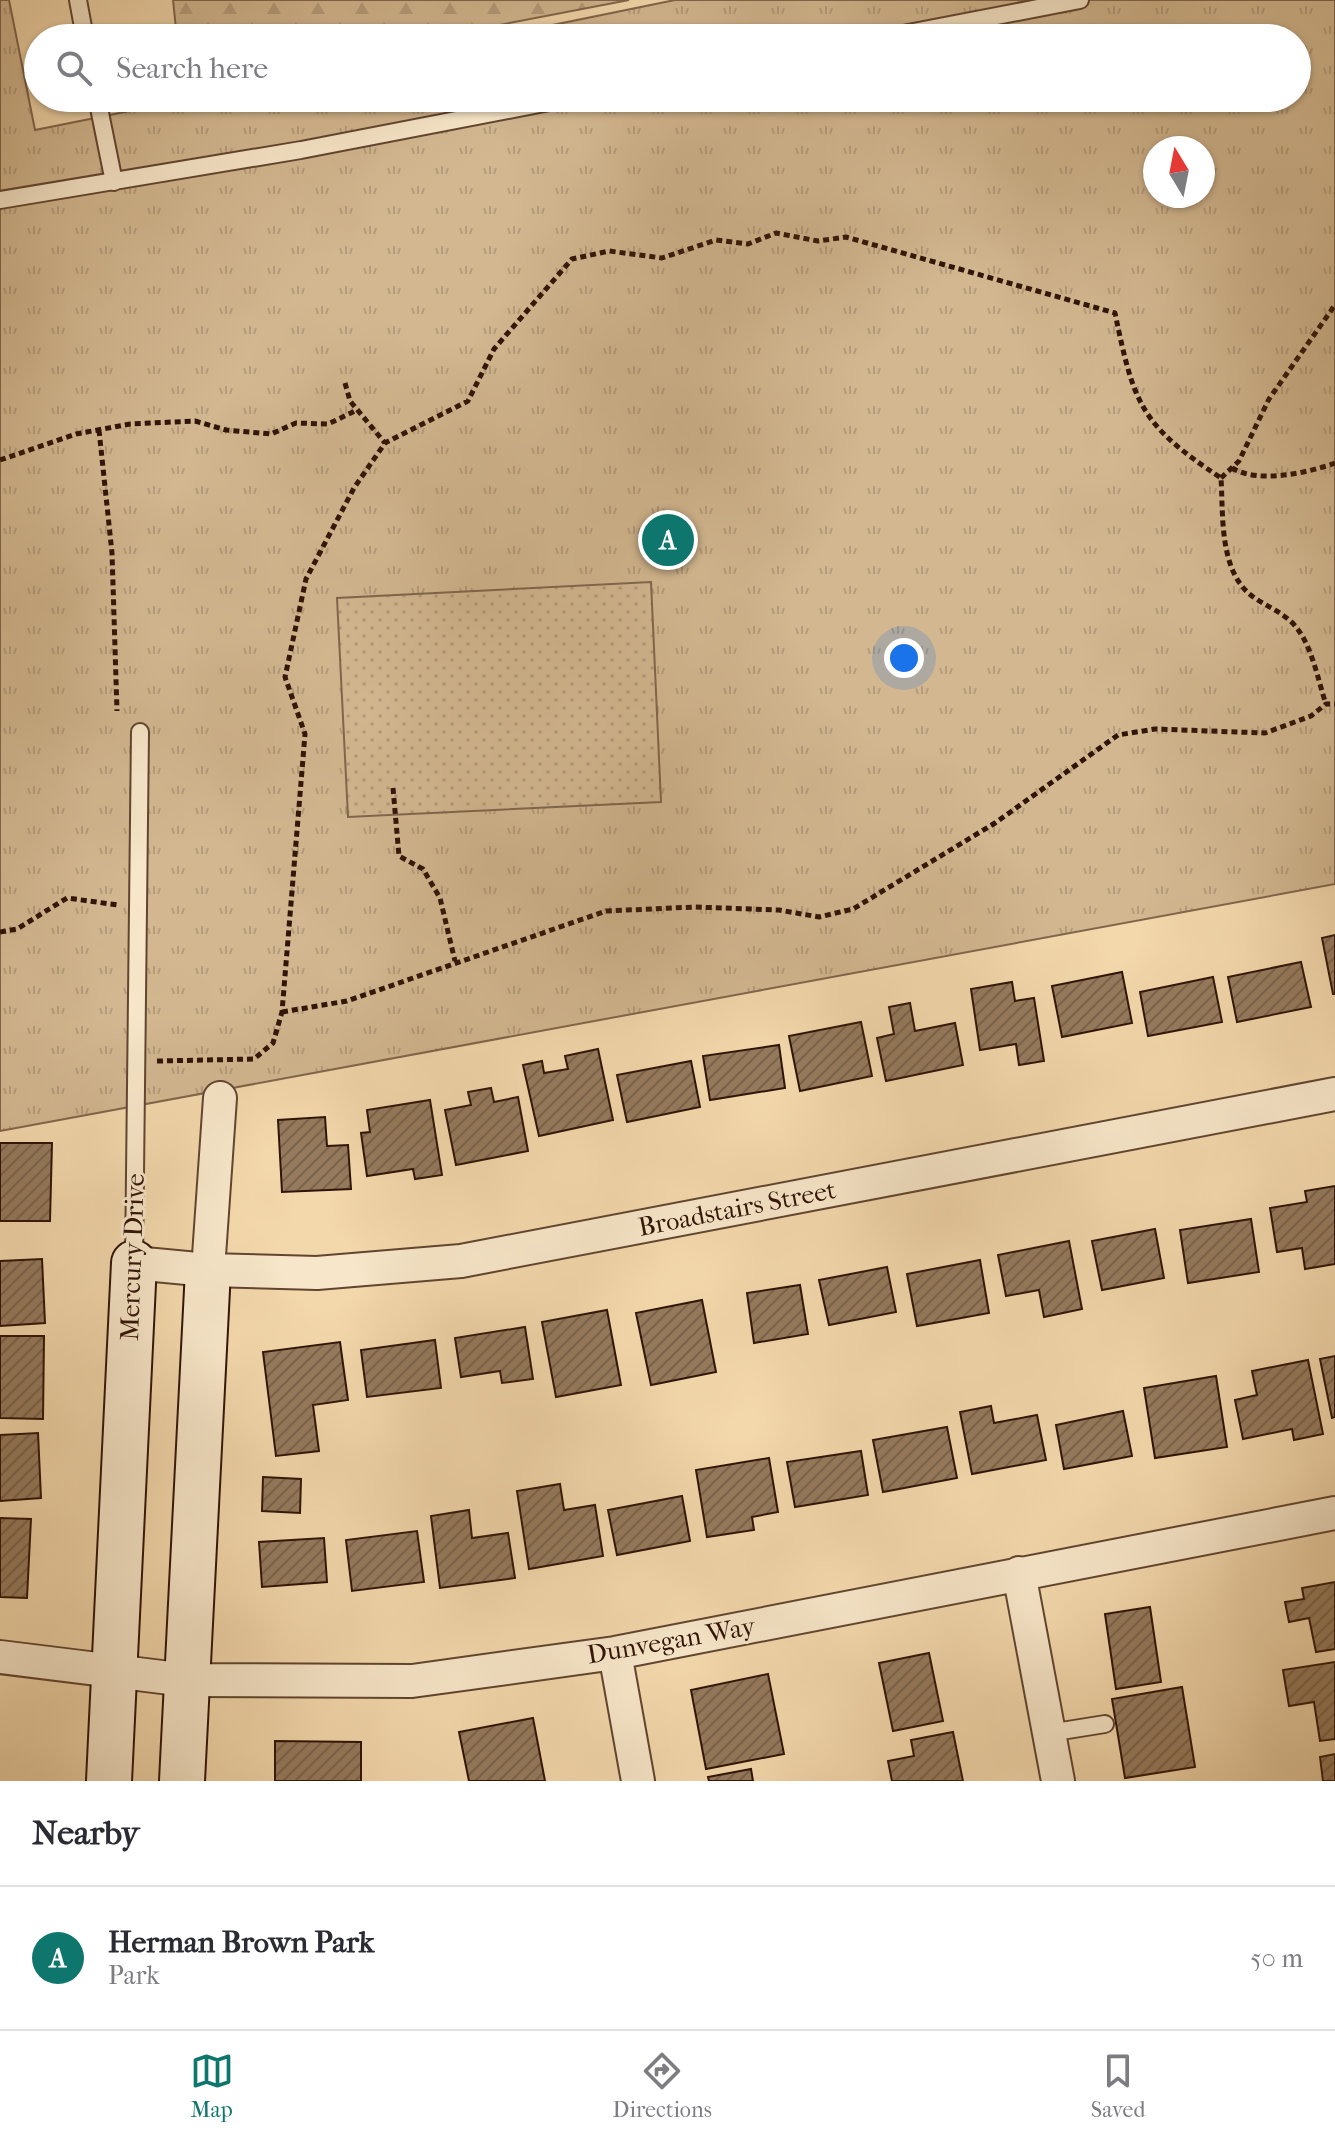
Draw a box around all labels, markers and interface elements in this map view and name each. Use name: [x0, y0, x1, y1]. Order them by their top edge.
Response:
search box: [24, 24, 1311, 112]
icon: search: [52, 46, 96, 90]
text: Search here: [116, 51, 268, 86]
north arrow: [1143, 136, 1215, 208]
pin: A: [642, 510, 694, 570]
your location: [884, 638, 924, 678]
street label: Mercury Drive: [114, 1173, 151, 1341]
street label: Broadstairs Street: [636, 1174, 839, 1243]
street label: Dunvegan Way: [585, 1610, 759, 1671]
text: Nearby: [32, 1813, 139, 1853]
text: Herman Brown Park: [108, 1925, 374, 1960]
text: A: [50, 1943, 66, 1974]
text: 50 m: [1250, 1943, 1303, 1974]
text: Park: [108, 1960, 160, 1991]
tab: Map: [190, 2049, 234, 2123]
tab: Directions: [613, 2049, 712, 2123]
tab: Saved: [1091, 2049, 1145, 2123]

